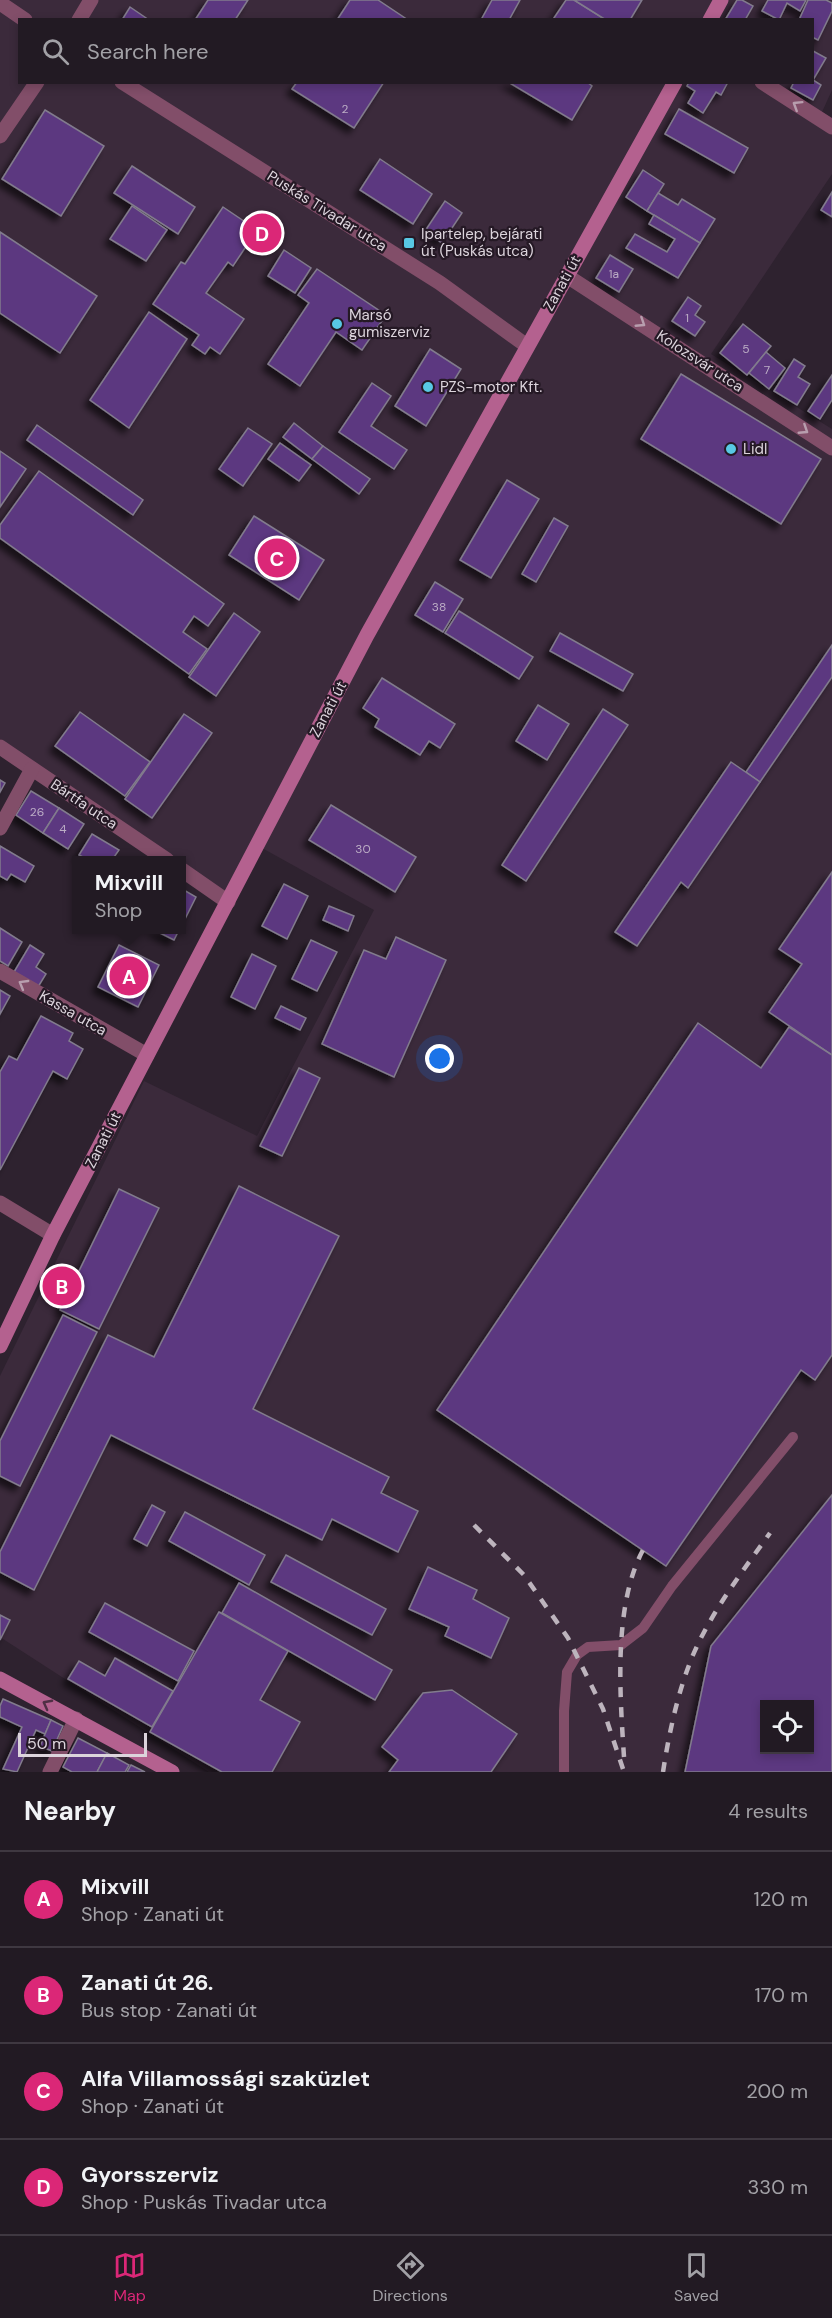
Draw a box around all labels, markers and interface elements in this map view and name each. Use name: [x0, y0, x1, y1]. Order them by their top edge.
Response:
search box: [18, 18, 814, 84]
icon: search: [39, 35, 72, 68]
text: Search here: [87, 37, 208, 66]
one-way arrow: [793, 100, 803, 112]
house number: 2: [342, 101, 349, 117]
street label: Puskás Tivadar utca: [263, 166, 391, 256]
pin: D: [242, 210, 282, 256]
place label: Ipartelep, bejárati út (Puskás utca): [421, 224, 542, 261]
marker: Ipartelep, bejárati út (Puskás utca): [402, 236, 416, 250]
street label: Zanati út: [539, 251, 586, 314]
house number: 1a: [609, 266, 619, 282]
place label: Marsó gumiszerviz: [349, 305, 430, 342]
house number: 1: [685, 310, 689, 326]
one-way arrow: [634, 316, 645, 327]
marker: Marsó gumiszerviz: [330, 317, 344, 331]
street label: Kolozsvár utca: [653, 325, 747, 397]
house number: 5: [742, 341, 750, 357]
house number: 7: [764, 362, 770, 378]
place label: PZS-motor Kft.: [440, 377, 542, 397]
marker: PZS-motor Kft.: [421, 380, 435, 394]
one-way arrow: [798, 422, 808, 434]
place label: Lidl: [743, 439, 767, 459]
marker: Lidl: [724, 442, 738, 456]
pin: C: [258, 536, 296, 580]
house number: 38: [432, 599, 446, 615]
street label: Zanati út: [305, 677, 351, 741]
street label: Bártfa utca: [47, 774, 121, 834]
house number: 26: [30, 804, 44, 820]
house number: 4: [59, 821, 67, 837]
house number: 30: [355, 841, 371, 857]
popup: [72, 856, 186, 934]
text: Mixvill: [95, 868, 163, 897]
text: Shop: [95, 897, 142, 923]
pin: A: [110, 954, 148, 998]
one-way arrow: [19, 980, 29, 991]
street label: Kassa utca: [36, 986, 110, 1040]
your location: [425, 1044, 454, 1073]
street label: Zanati út: [80, 1108, 126, 1172]
pin: B: [42, 1264, 82, 1308]
one-way arrow: [42, 1700, 53, 1711]
map controls: [760, 1700, 814, 1754]
button: locate: [760, 1700, 814, 1754]
scale bar: [18, 1730, 147, 1758]
text: 50 m: [27, 1733, 66, 1754]
text: Nearby: [24, 1794, 116, 1828]
text: 4 results: [728, 1798, 808, 1824]
text: Mixvill: [81, 1872, 149, 1901]
text: A: [36, 1886, 51, 1912]
text: 120 m: [754, 1886, 808, 1912]
text: Shop · Zanati út: [81, 1901, 224, 1927]
text: Zanati út 26.: [81, 1968, 213, 1997]
text: B: [37, 1982, 50, 2008]
text: 170 m: [755, 1982, 808, 2008]
text: Bus stop · Zanati út: [81, 1997, 257, 2023]
text: Alfa Villamossági szaküzlet: [81, 2064, 370, 2093]
text: C: [36, 2078, 51, 2104]
text: 200 m: [746, 2078, 808, 2104]
text: Shop · Zanati út: [81, 2093, 224, 2119]
text: Gyorsszerviz: [81, 2160, 219, 2189]
text: D: [36, 2174, 51, 2200]
text: 330 m: [748, 2174, 808, 2200]
text: Shop · Puskás Tivadar utca: [81, 2189, 327, 2215]
tab: Map: [113, 2249, 146, 2306]
tab: Directions: [372, 2249, 448, 2306]
tab: Saved: [674, 2249, 719, 2306]

